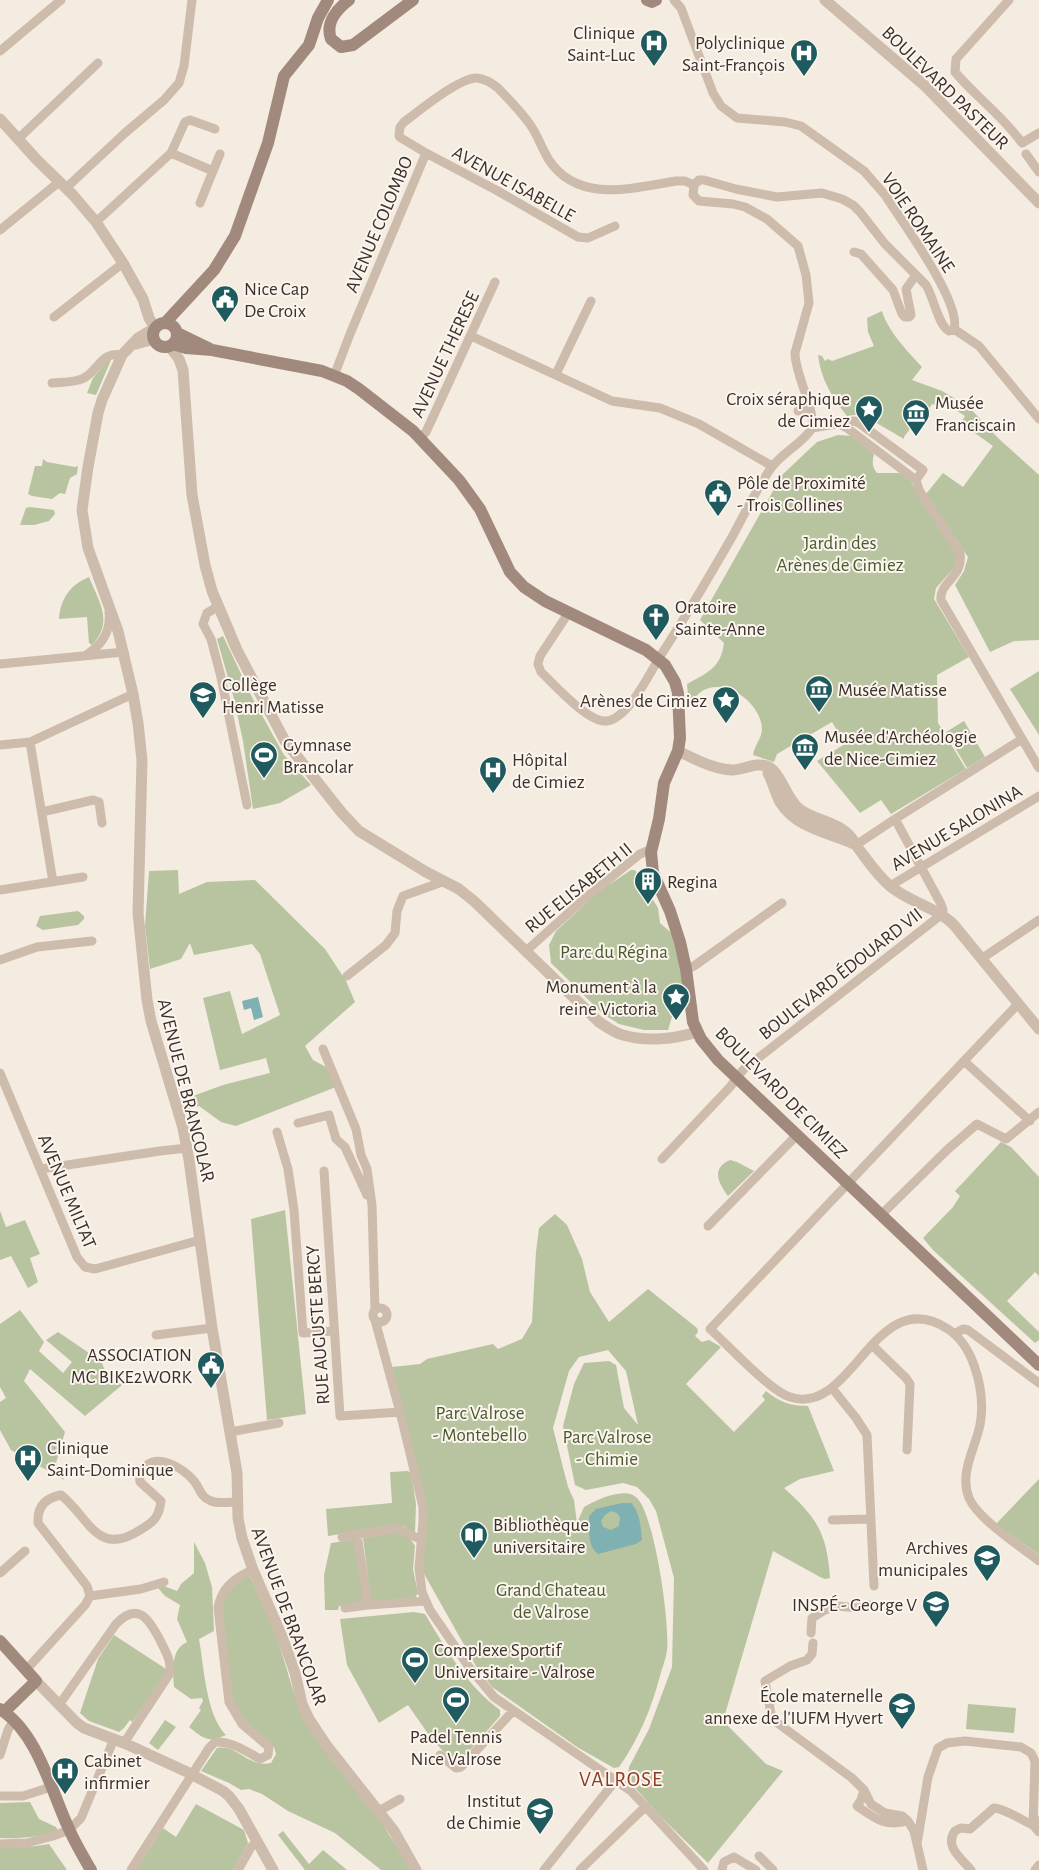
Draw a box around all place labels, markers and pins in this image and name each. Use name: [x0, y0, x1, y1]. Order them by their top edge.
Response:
place label: Clinique Saint-Luc: [567, 24, 635, 65]
hospital icon: Clinique Saint-Luc: [639, 28, 669, 67]
place label: Polyclinique Saint-François: [682, 34, 785, 75]
hospital icon: Polyclinique Saint-François: [789, 38, 819, 77]
place label: Nice Cap De Croix: [244, 280, 309, 321]
public building icon: Nice Cap De Croix: [210, 284, 240, 323]
place label: Croix séraphique de Cimiez: [726, 390, 850, 431]
place icon: Croix séraphique de Cimiez: [854, 394, 884, 433]
place label: Musée Franciscain: [935, 394, 1016, 435]
museum icon: Musée Franciscain: [901, 398, 931, 437]
place label: Pôle de Proximité - Trois Collines: [737, 474, 866, 515]
public building icon: Pôle de Proximité - Trois Collines: [703, 478, 733, 517]
place label: Oratoire Sainte-Anne: [675, 598, 765, 639]
church icon: Oratoire Sainte-Anne: [641, 602, 671, 641]
museum icon: Musée Matisse: [804, 674, 834, 713]
place label: Collège Henri Matisse: [222, 676, 324, 717]
school or university icon: Collège Henri Matisse: [188, 680, 218, 719]
place label: Musée Matisse: [838, 681, 947, 700]
place icon: Arènes de Cimiez: [711, 685, 741, 724]
place label: Arènes de Cimiez: [580, 692, 707, 711]
place label: Musée d'Archéologie de Nice-Cimiez: [824, 728, 977, 769]
museum icon: Musée d'Archéologie de Nice-Cimiez: [790, 732, 820, 771]
place label: Gymnase Brancolar: [283, 736, 353, 777]
sports icon: Gymnase Brancolar: [249, 740, 279, 779]
place label: Hôpital de Cimiez: [512, 751, 585, 792]
hospital icon: Hôpital de Cimiez: [478, 755, 508, 794]
building icon: Regina: [633, 866, 663, 905]
place label: Regina: [667, 873, 718, 892]
place label: Monument à la reine Victoria: [546, 978, 657, 1019]
place icon: Monument à la reine Victoria: [661, 982, 691, 1021]
place label: ASSOCIATION MC BIKE2WORK: [71, 1346, 193, 1387]
public building icon: ASSOCIATION MC BIKE2WORK: [196, 1350, 226, 1389]
place label: Clinique Saint-Dominique: [47, 1439, 174, 1480]
hospital icon: Clinique Saint-Dominique: [13, 1443, 43, 1482]
place label: Bibliothèque universitaire: [493, 1516, 589, 1557]
library icon: Bibliothèque universitaire: [459, 1520, 489, 1559]
place label: Archives municipales: [878, 1539, 968, 1580]
school or university icon: Archives municipales: [972, 1543, 1002, 1582]
school or university icon: INSPÉ - George V: [921, 1589, 951, 1628]
place label: INSPÉ - George V: [792, 1594, 917, 1615]
place label: Complexe Sportif Universitaire - Valrose: [434, 1641, 595, 1682]
sports icon: Complexe Sportif Universitaire - Valrose: [400, 1645, 430, 1684]
sports icon: Padel Tennis Nice Valrose: [441, 1685, 471, 1724]
place label: École maternelle annexe de l'IUFM Hyvert: [704, 1685, 883, 1728]
school or university icon: École maternelle annexe de l'IUFM Hyvert: [887, 1691, 917, 1730]
place label: Padel Tennis Nice Valrose: [410, 1728, 502, 1769]
place label: Cabinet infirmier: [84, 1752, 150, 1793]
hospital icon: Cabinet infirmier: [50, 1756, 80, 1795]
place label: Institut de Chimie: [446, 1792, 521, 1833]
school or university icon: Institut de Chimie: [525, 1796, 555, 1835]

